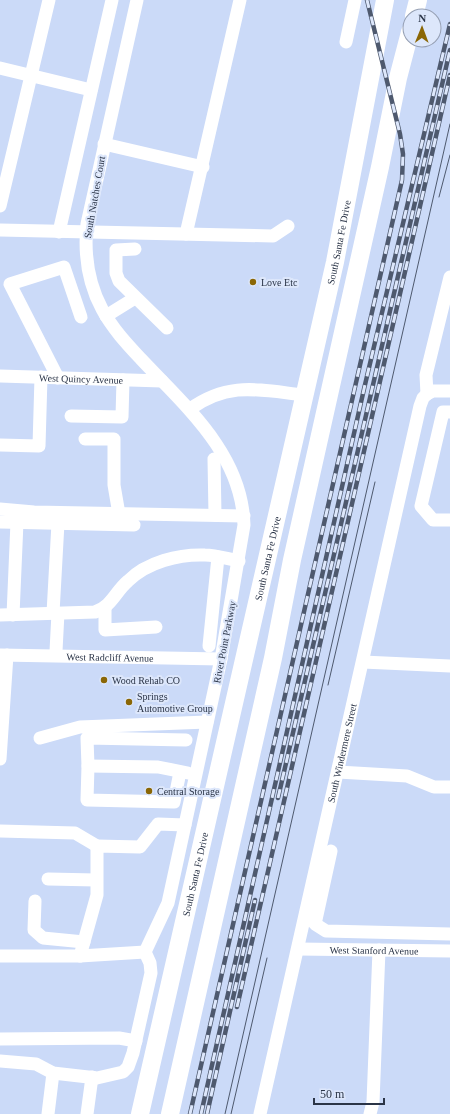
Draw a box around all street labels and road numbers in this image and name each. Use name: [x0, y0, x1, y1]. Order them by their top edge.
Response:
street label: South Natches Court: [82, 155, 107, 239]
street label: South Santa Fe Drive: [325, 199, 353, 286]
street label: West Quincy Avenue: [39, 372, 124, 386]
street label: South Santa Fe Drive: [253, 515, 283, 602]
street label: River Point Parkway: [211, 600, 238, 684]
street label: West Radcliff Avenue: [66, 651, 154, 664]
street label: South Windermere Street: [326, 702, 359, 804]
street label: South Santa Fe Drive: [180, 831, 210, 917]
street label: West Stanford Avenue: [329, 944, 419, 957]

